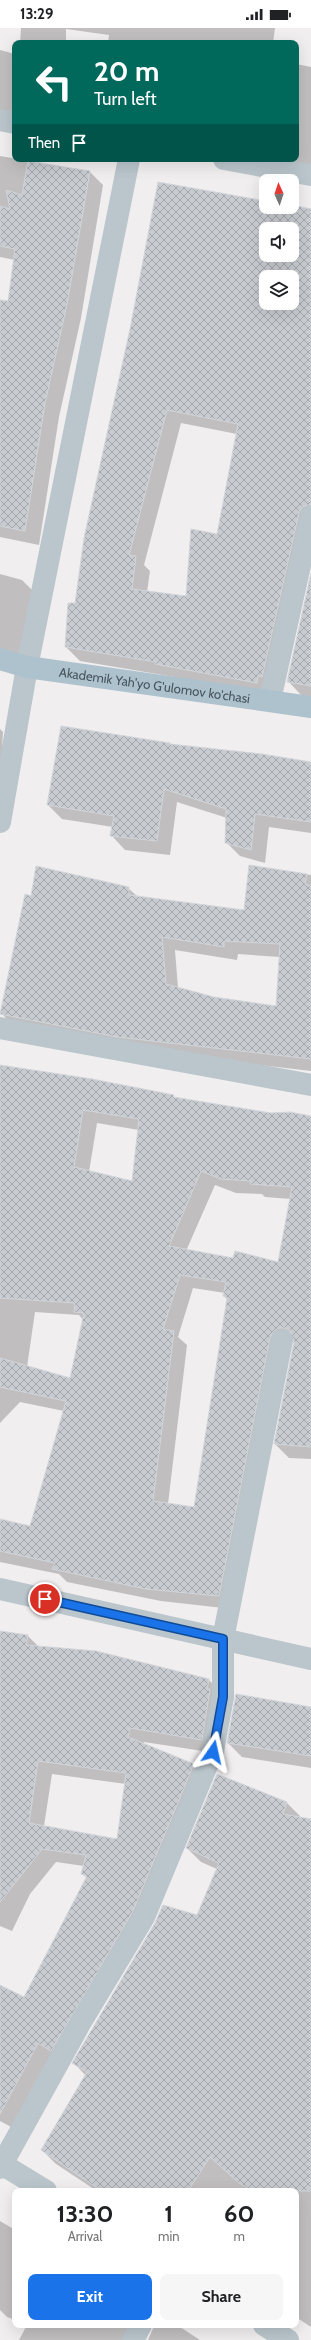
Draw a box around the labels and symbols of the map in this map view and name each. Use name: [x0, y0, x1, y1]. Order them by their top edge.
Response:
north arrow: [259, 174, 299, 214]
street label: Akademik Yah'yo G'ulomov ko'chasi: [58, 664, 251, 706]
pin: [28, 1582, 62, 1616]
position arrow: [192, 1731, 234, 1773]

